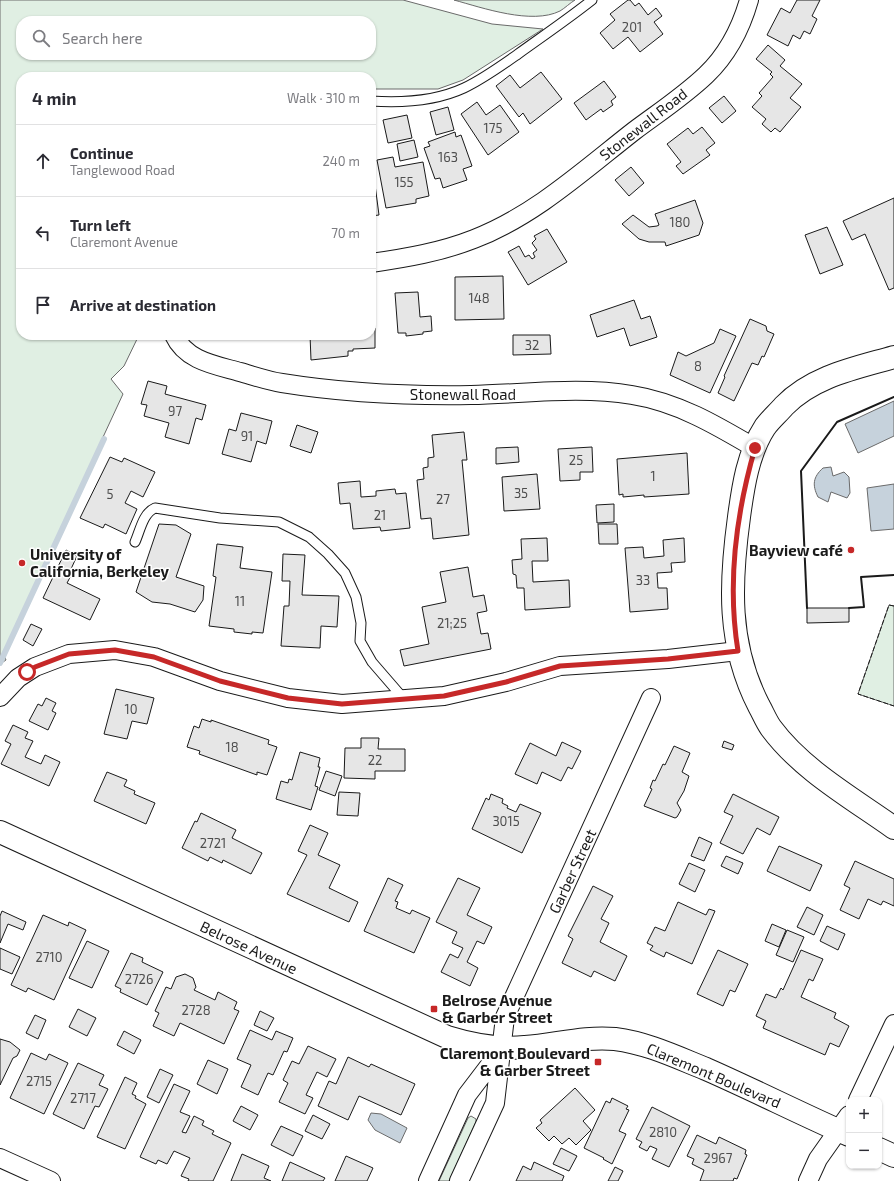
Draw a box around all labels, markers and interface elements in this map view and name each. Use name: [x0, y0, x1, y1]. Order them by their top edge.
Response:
search box: [16, 16, 376, 60]
house number: 201: [622, 19, 642, 35]
icon: search: [30, 27, 52, 49]
text: Search here: [62, 29, 143, 47]
street label: Stonewall Road: [596, 84, 690, 164]
text: 4 min: [32, 88, 76, 108]
text: Walk · 310 m: [287, 90, 360, 106]
house number: 175: [484, 120, 502, 136]
text: Continue: [70, 144, 133, 162]
house number: 163: [438, 149, 458, 165]
icon: ahead: [32, 150, 54, 172]
text: 240 m: [323, 153, 360, 169]
text: Tanglewood Road: [70, 162, 175, 178]
house number: 155: [394, 174, 414, 190]
house number: 180: [670, 214, 690, 230]
text: Turn left: [70, 216, 131, 234]
icon: left: [32, 222, 54, 244]
text: 70 m: [331, 225, 360, 241]
text: Claremont Avenue: [70, 234, 178, 250]
house number: 148: [468, 290, 490, 306]
icon: arrive: [32, 294, 54, 316]
text: Arrive at destination: [70, 296, 216, 314]
house number: 32: [525, 337, 539, 353]
house number: 8: [694, 358, 702, 374]
street label: Stonewall Road: [410, 385, 516, 403]
house number: 97: [168, 403, 182, 419]
house number: 91: [241, 428, 253, 444]
route end: [746, 439, 764, 457]
house number: 25: [569, 452, 583, 468]
house number: 1: [650, 468, 656, 484]
house number: 35: [514, 485, 528, 501]
house number: 5: [107, 486, 114, 502]
house number: 27: [436, 491, 450, 507]
house number: 21: [374, 507, 386, 523]
place label: Bayview café: [749, 541, 843, 560]
place label: University of California, Berkeley: [30, 545, 170, 581]
marker: Bayview café: [846, 545, 856, 555]
marker: University of California, Berkeley: [17, 558, 27, 568]
house number: 33: [636, 572, 650, 588]
house number: 11: [235, 593, 245, 609]
house number: 21;25: [437, 615, 467, 631]
route start: [18, 663, 36, 681]
house number: 10: [124, 701, 138, 717]
house number: 18: [225, 739, 239, 755]
house number: 22: [368, 752, 382, 768]
house number: 3015: [492, 813, 520, 829]
street label: Garber Street: [545, 826, 600, 916]
house number: 2721: [200, 835, 226, 851]
street label: Belrose Avenue: [198, 917, 300, 977]
house number: 2710: [36, 949, 62, 965]
house number: 2726: [125, 971, 153, 987]
place label: Belrose Avenue & Garber Street: [442, 991, 552, 1026]
house number: 2728: [181, 1002, 211, 1018]
marker: Belrose Avenue & Garber Street: [429, 1004, 439, 1014]
street label: Claremont Boulevard: [644, 1039, 784, 1111]
place label: Claremont Boulevard & Garber Street: [440, 1044, 590, 1079]
marker: Claremont Boulevard & Garber Street: [593, 1057, 603, 1067]
house number: 2715: [26, 1073, 52, 1089]
house number: 2717: [70, 1090, 96, 1106]
map controls: [846, 1097, 882, 1169]
button: +: [846, 1097, 882, 1133]
house number: 2810: [649, 1124, 677, 1140]
button: −: [846, 1133, 882, 1169]
house number: 2967: [704, 1150, 733, 1166]

